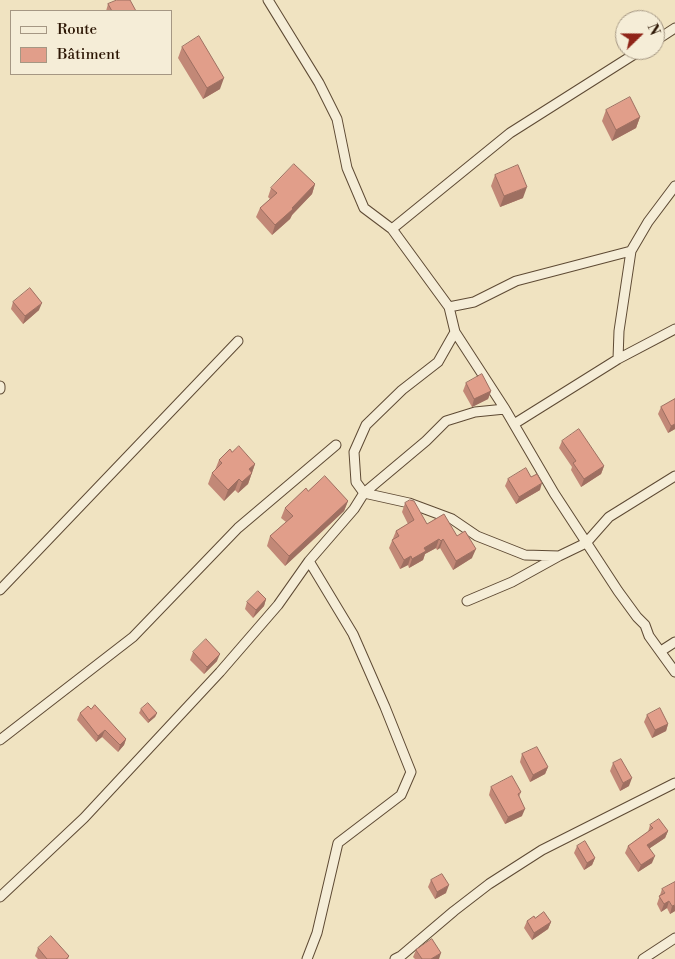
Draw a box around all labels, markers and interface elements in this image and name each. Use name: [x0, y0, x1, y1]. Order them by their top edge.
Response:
legend: [10, 10, 172, 75]
north arrow: [615, 10, 665, 60]
text: Route: [57, 20, 97, 39]
text: N: [643, 21, 663, 38]
text: Bâtiment: [57, 45, 120, 64]

